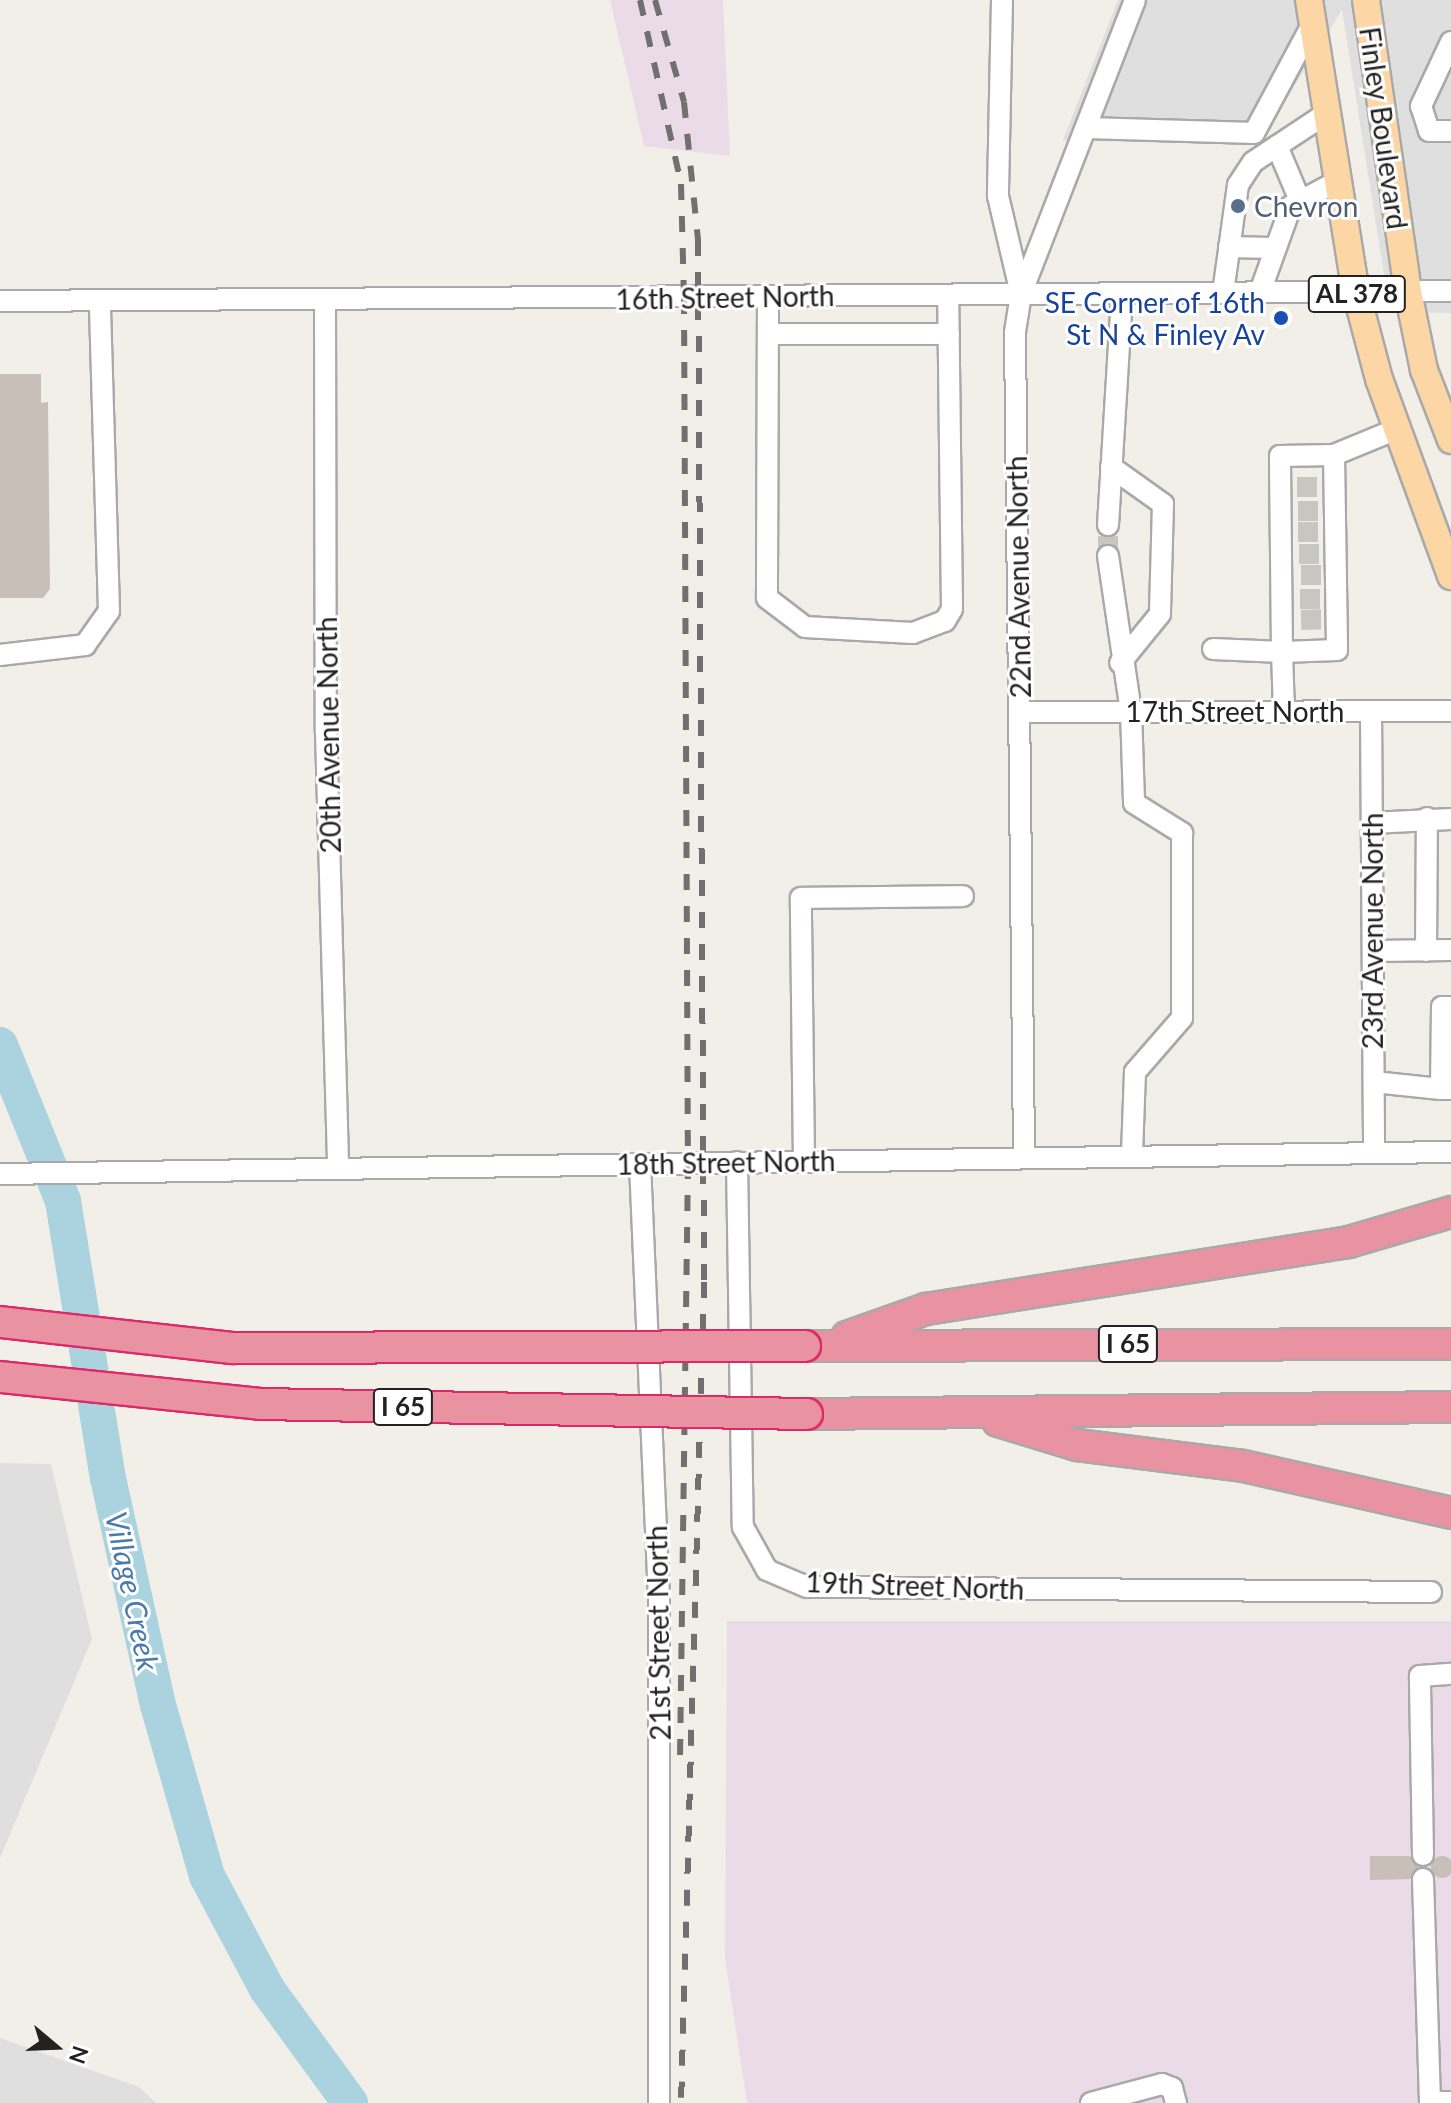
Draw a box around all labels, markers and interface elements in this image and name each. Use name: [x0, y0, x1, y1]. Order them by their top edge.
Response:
street label: Finley Boulevard: [1353, 24, 1415, 232]
place label: Chevron: [1254, 189, 1358, 223]
marker: Chevron: [1229, 197, 1247, 215]
road number: AL 378: [1307, 272, 1407, 316]
street label: 16th Street North: [615, 278, 835, 316]
place label: SE Corner of 16th St N & Finley Av: [1044, 285, 1265, 351]
marker: SE Corner of 16th St N & Finley Av: [1272, 309, 1290, 327]
street label: 22nd Avenue North: [999, 455, 1037, 699]
street label: 20th Avenue North: [309, 616, 347, 854]
street label: 17th Street North: [1126, 694, 1344, 728]
street label: 23rd Avenue North: [1355, 812, 1389, 1050]
street label: 18th Street North: [616, 1143, 836, 1181]
road number: I 65: [1096, 1322, 1160, 1366]
road number: I 65: [371, 1385, 435, 1429]
water label: Village Creek: [99, 1508, 167, 1674]
street label: 21st Street North: [639, 1525, 677, 1741]
street label: 19th Street North: [805, 1564, 1025, 1606]
north arrow: [16, 2007, 96, 2087]
text: N: [64, 2043, 95, 2067]

